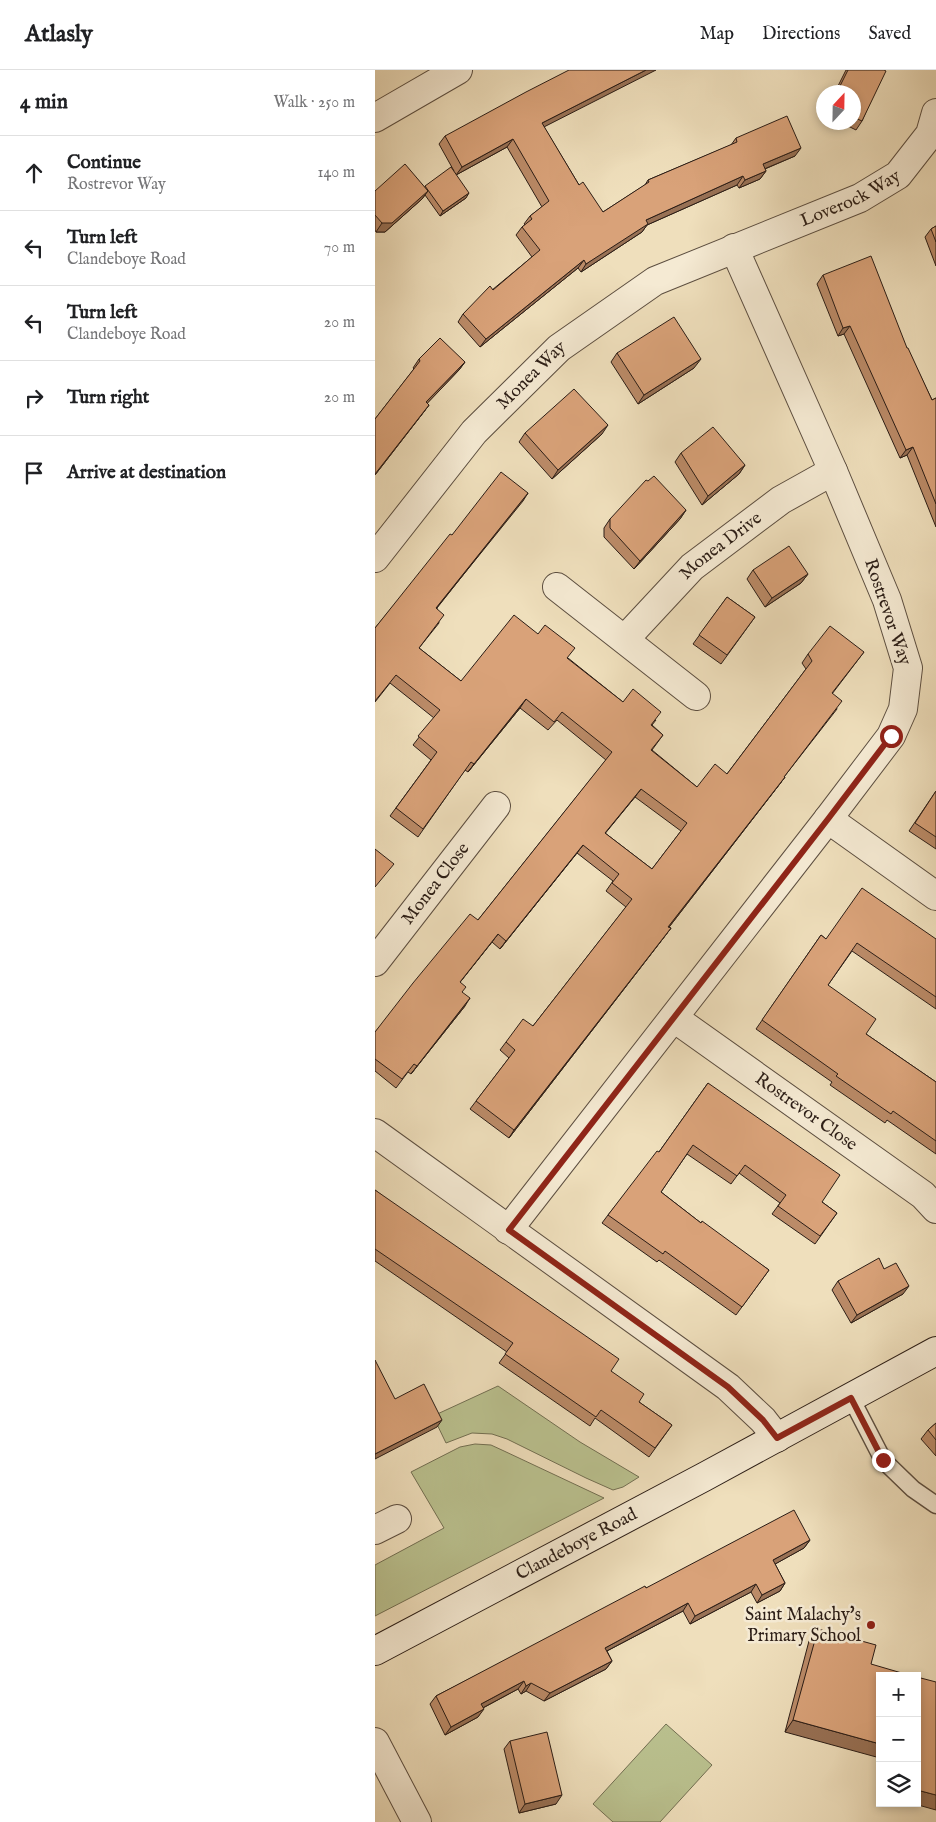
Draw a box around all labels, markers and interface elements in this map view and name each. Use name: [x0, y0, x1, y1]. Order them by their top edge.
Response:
text: Atlasly: [25, 19, 93, 50]
text: Map: [700, 23, 734, 46]
text: Directions: [762, 23, 840, 46]
text: Saved: [868, 23, 911, 46]
north arrow: [816, 85, 861, 130]
text: 4 min: [20, 89, 68, 116]
text: Walk · 250 m: [273, 93, 355, 113]
text: Continue: [67, 151, 141, 175]
icon: ahead: [20, 159, 48, 187]
text: 140 m: [317, 163, 355, 183]
street label: Loverock Way: [797, 165, 905, 232]
text: Rostrevor Way: [67, 175, 166, 195]
text: Turn left: [67, 226, 138, 250]
icon: left: [20, 234, 48, 262]
text: 70 m: [324, 238, 355, 258]
text: Clandeboye Road: [67, 250, 186, 270]
text: Turn left: [67, 301, 138, 325]
icon: left: [20, 309, 48, 337]
text: 20 m: [324, 313, 355, 333]
text: Clandeboye Road: [67, 325, 186, 345]
street label: Monea Way: [492, 335, 570, 415]
icon: right: [20, 384, 48, 412]
text: Turn right: [67, 386, 149, 410]
text: 20 m: [324, 388, 355, 408]
icon: arrive: [20, 459, 48, 487]
text: Arrive at destination: [67, 461, 226, 485]
street label: Monea Drive: [675, 507, 767, 585]
street label: Rostrevor Way: [858, 556, 916, 668]
route start: [880, 725, 903, 748]
street label: Monea Close: [397, 838, 475, 930]
street label: Rostrevor Close: [750, 1068, 862, 1156]
route end: [872, 1449, 895, 1472]
street label: Clandeboye Road: [512, 1503, 641, 1586]
place label: Saint Malachy's Primary School: [745, 1604, 861, 1648]
marker: Saint Malachy's Primary School: [865, 1619, 877, 1631]
map controls: [876, 1672, 921, 1807]
button: +: [876, 1672, 921, 1717]
button: −: [876, 1717, 921, 1762]
button: layers: [876, 1762, 921, 1807]

